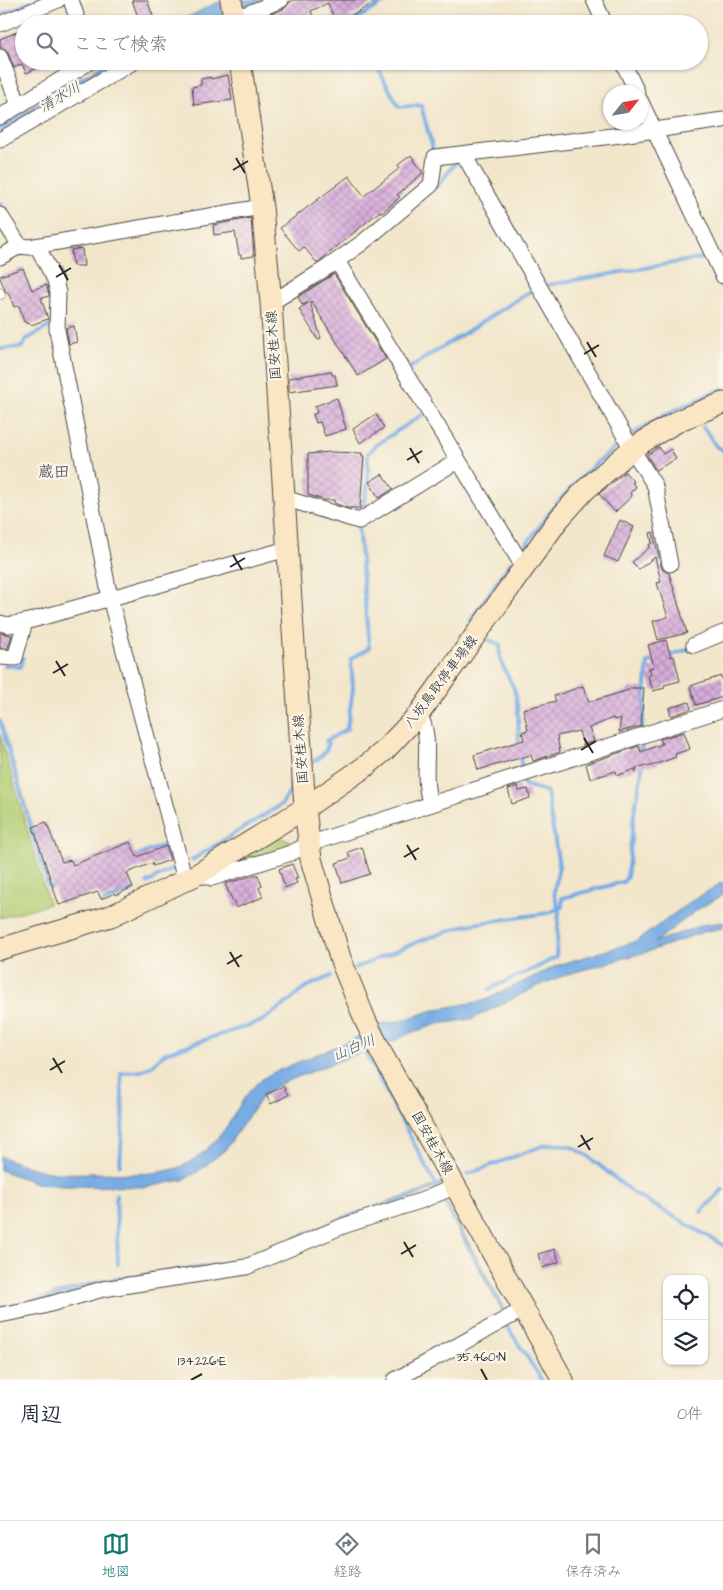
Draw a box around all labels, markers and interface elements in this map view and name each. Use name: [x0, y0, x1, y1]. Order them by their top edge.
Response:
search box: [15, 15, 708, 70]
icon: search: [33, 29, 61, 57]
text: ここで検索: [73, 31, 168, 58]
water label: 清水川: [35, 77, 85, 117]
north arrow: [603, 85, 648, 130]
street label: 国安桂木線: [262, 309, 286, 381]
district label: 蔵田: [38, 461, 70, 483]
street label: 八坂鳥取停車場線: [399, 631, 483, 733]
street label: 国安桂木線: [289, 713, 313, 785]
water label: 山白川: [329, 1030, 379, 1066]
street label: 国安桂木線: [406, 1108, 458, 1178]
map controls: [663, 1275, 708, 1365]
button: locate: [663, 1275, 708, 1320]
button: layers: [663, 1320, 708, 1365]
text: 35.460°N: [456, 1349, 506, 1366]
text: 134.226°E: [178, 1353, 226, 1370]
text: 周辺: [20, 1400, 62, 1429]
text: 0件: [677, 1403, 703, 1425]
tab: 地図: [102, 1530, 130, 1582]
tab: 経路: [333, 1530, 361, 1582]
tab: 保存済み: [565, 1530, 621, 1582]

